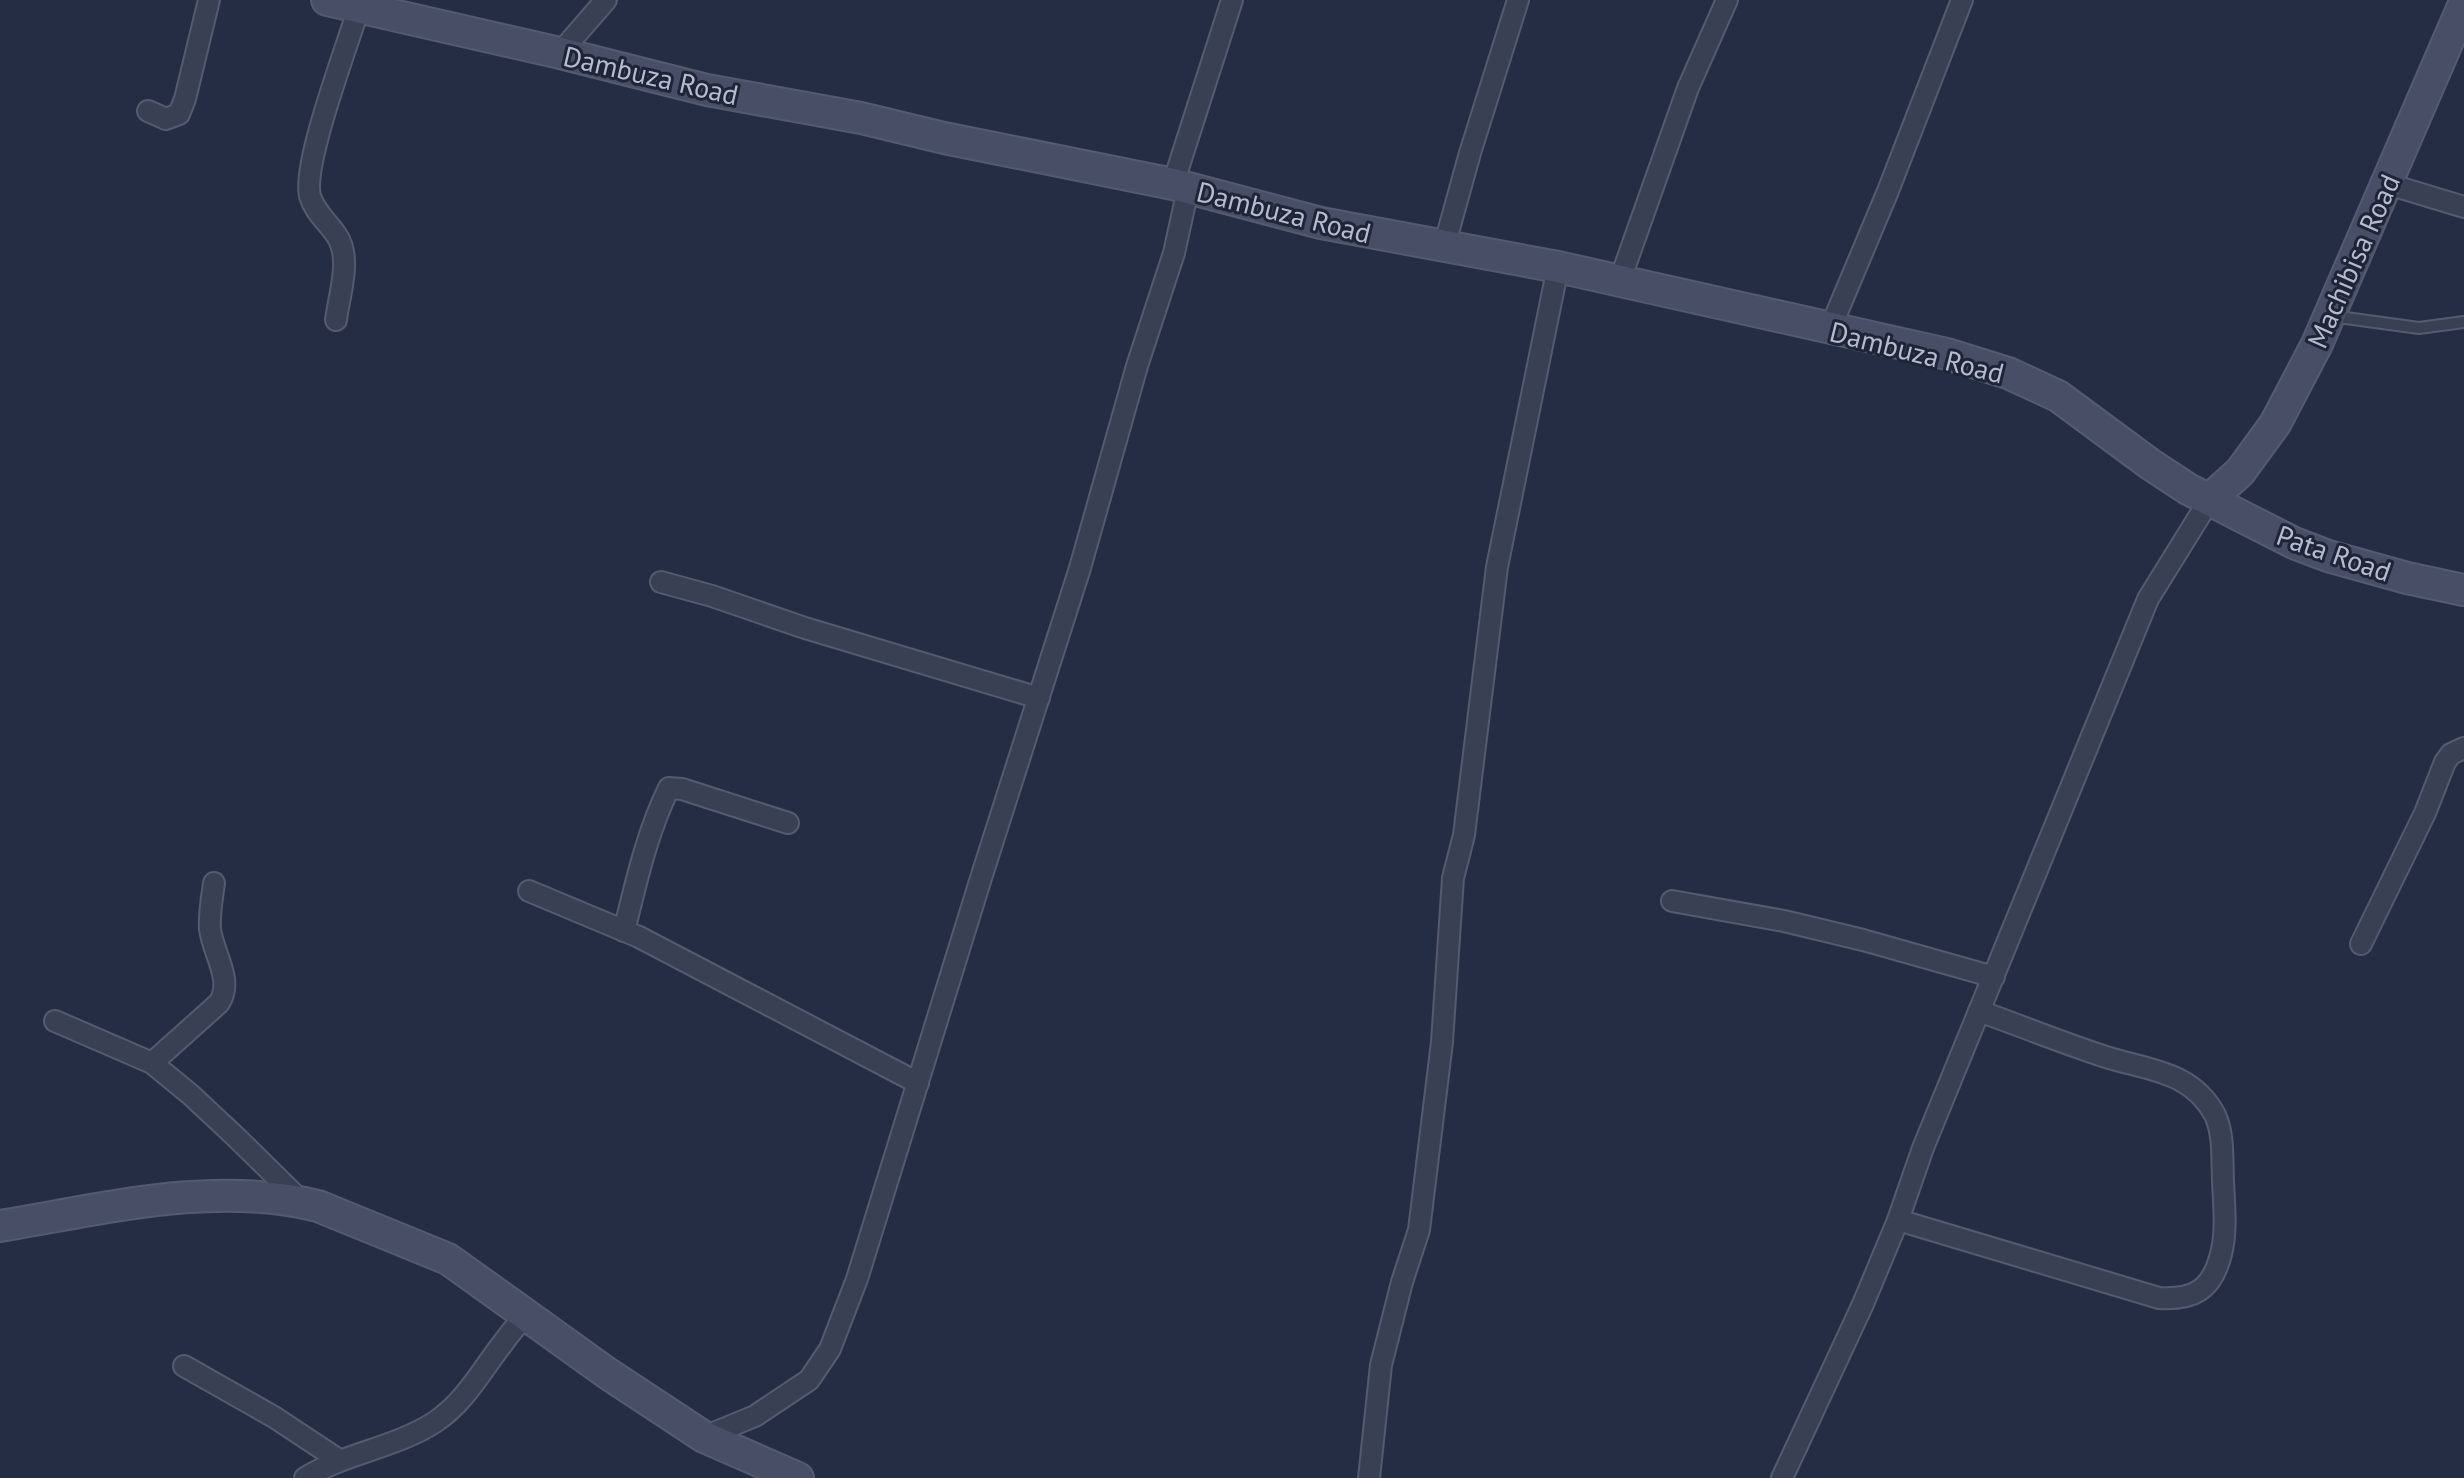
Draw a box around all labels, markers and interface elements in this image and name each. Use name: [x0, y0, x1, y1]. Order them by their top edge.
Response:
street label: Dambuza Road: [560, 37, 742, 113]
street label: Machibisa Road: [2298, 168, 2408, 354]
street label: Dambuza Road: [1193, 172, 1375, 252]
street label: Dambuza Road: [1826, 312, 2008, 392]
street label: Pata Road: [2272, 516, 2396, 590]

